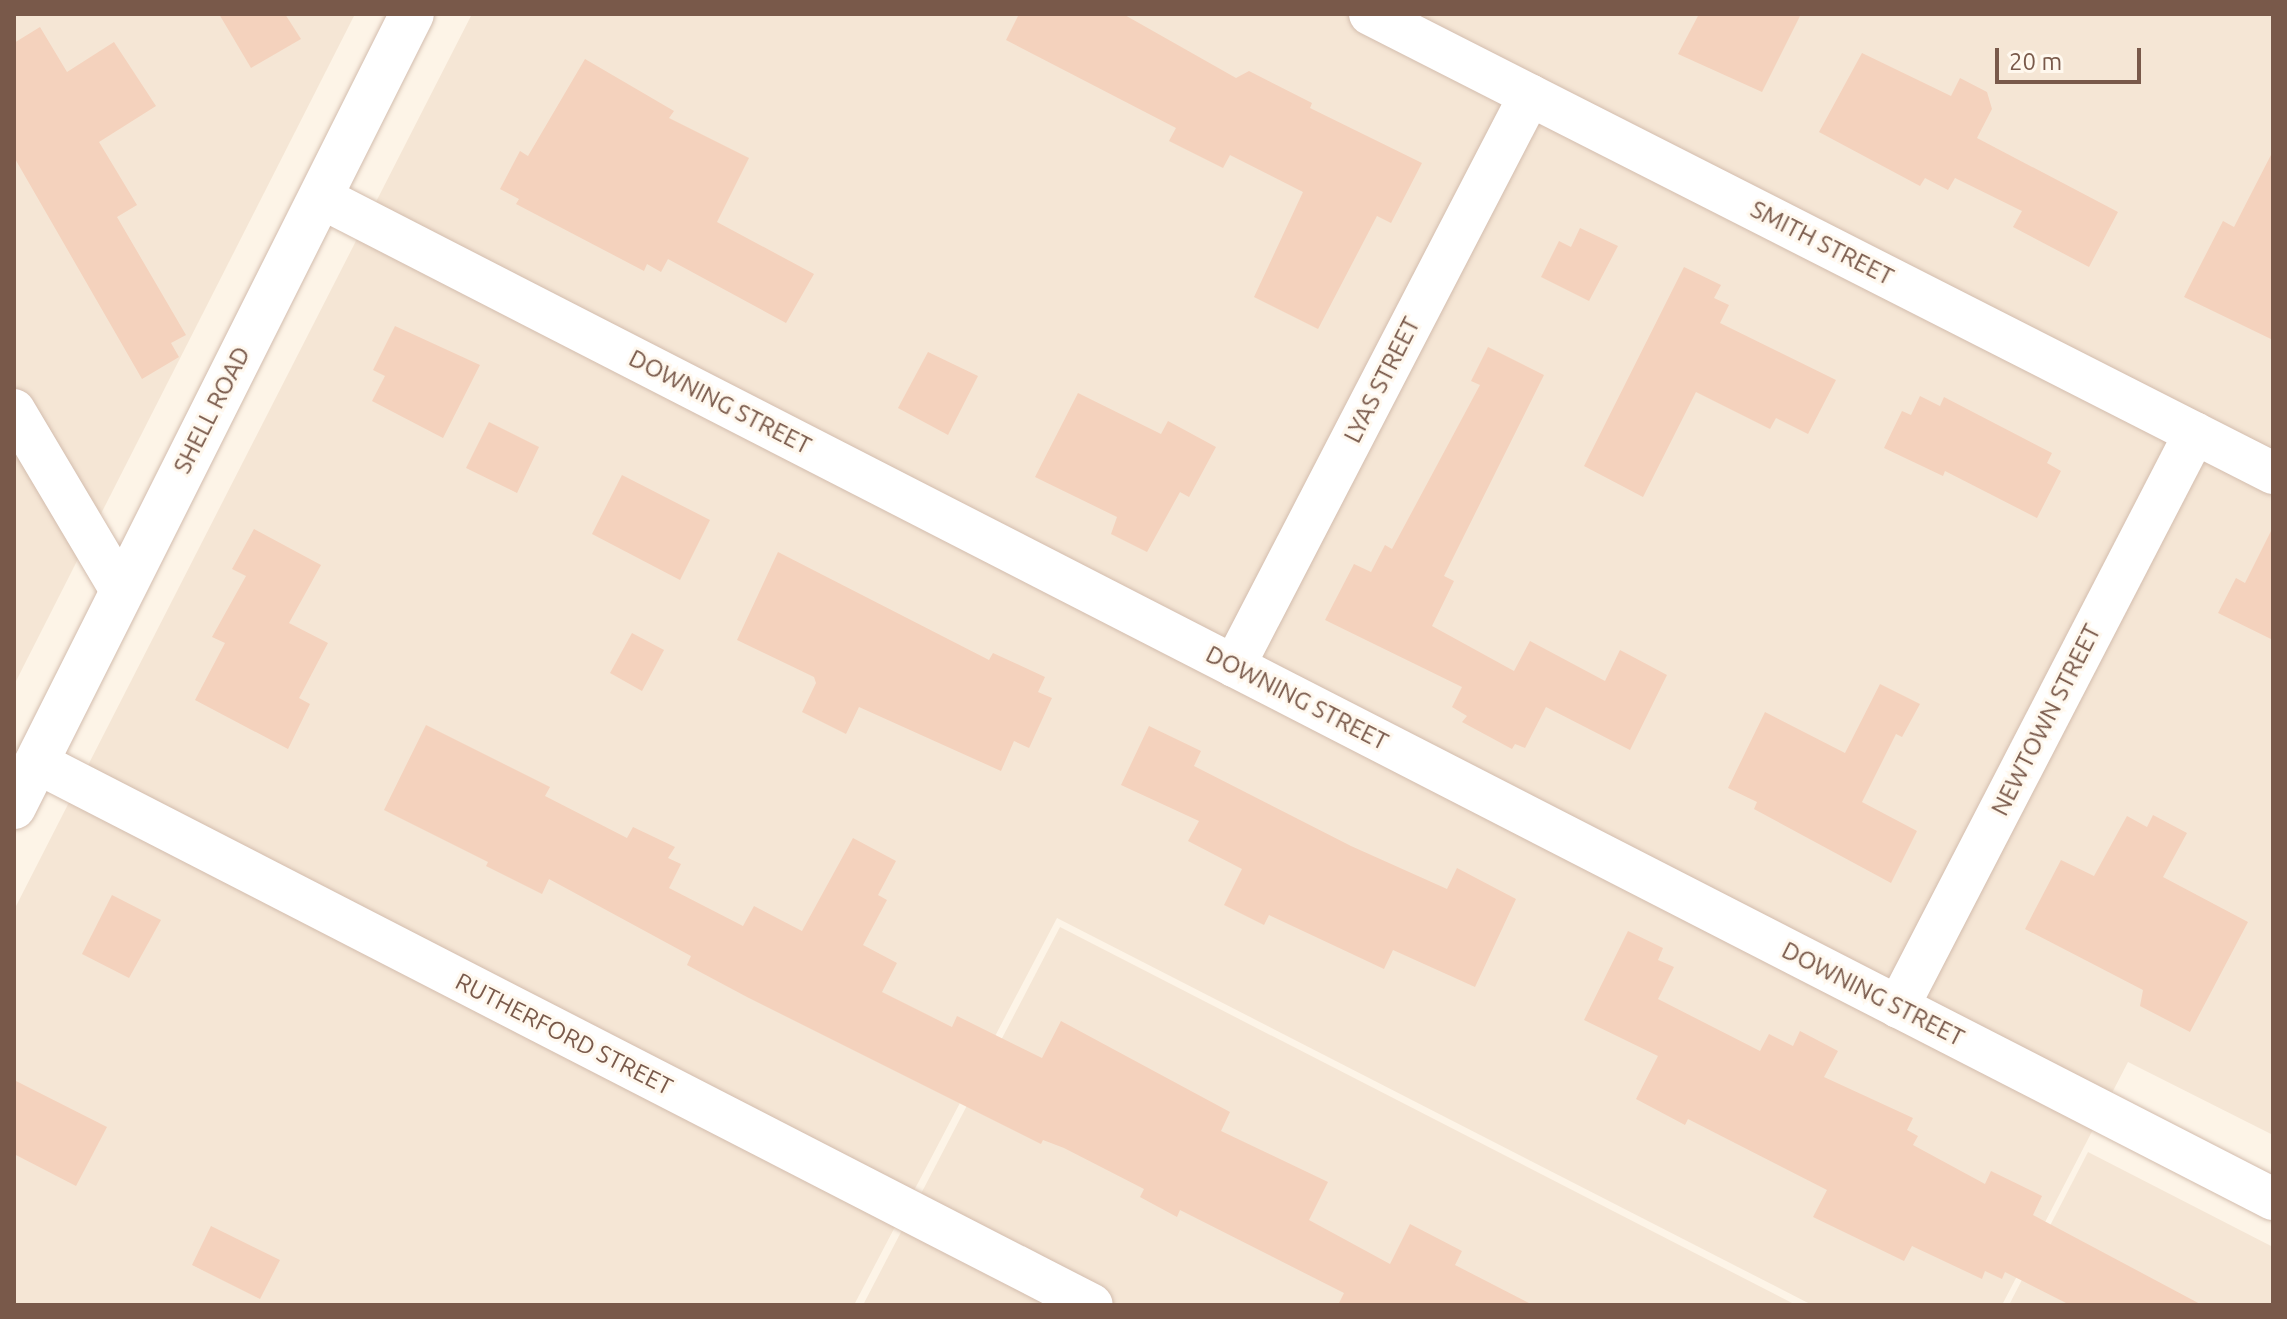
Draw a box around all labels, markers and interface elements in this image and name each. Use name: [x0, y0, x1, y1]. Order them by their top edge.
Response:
scale bar: [1999, 32, 2145, 82]
text: 20 m: [2009, 48, 2062, 75]
street label: SMITH STREET: [1746, 195, 1898, 291]
street label: LYAS STREET: [1338, 312, 1426, 448]
street label: SHELL ROAD: [168, 342, 256, 478]
street label: DOWNING STREET: [624, 344, 816, 460]
street label: NEWTOWN STREET: [1985, 620, 2107, 820]
street label: DOWNING STREET: [1201, 640, 1393, 756]
street label: DOWNING STREET: [1777, 936, 1969, 1052]
street label: RUTHERFORD STREET: [451, 967, 677, 1101]

